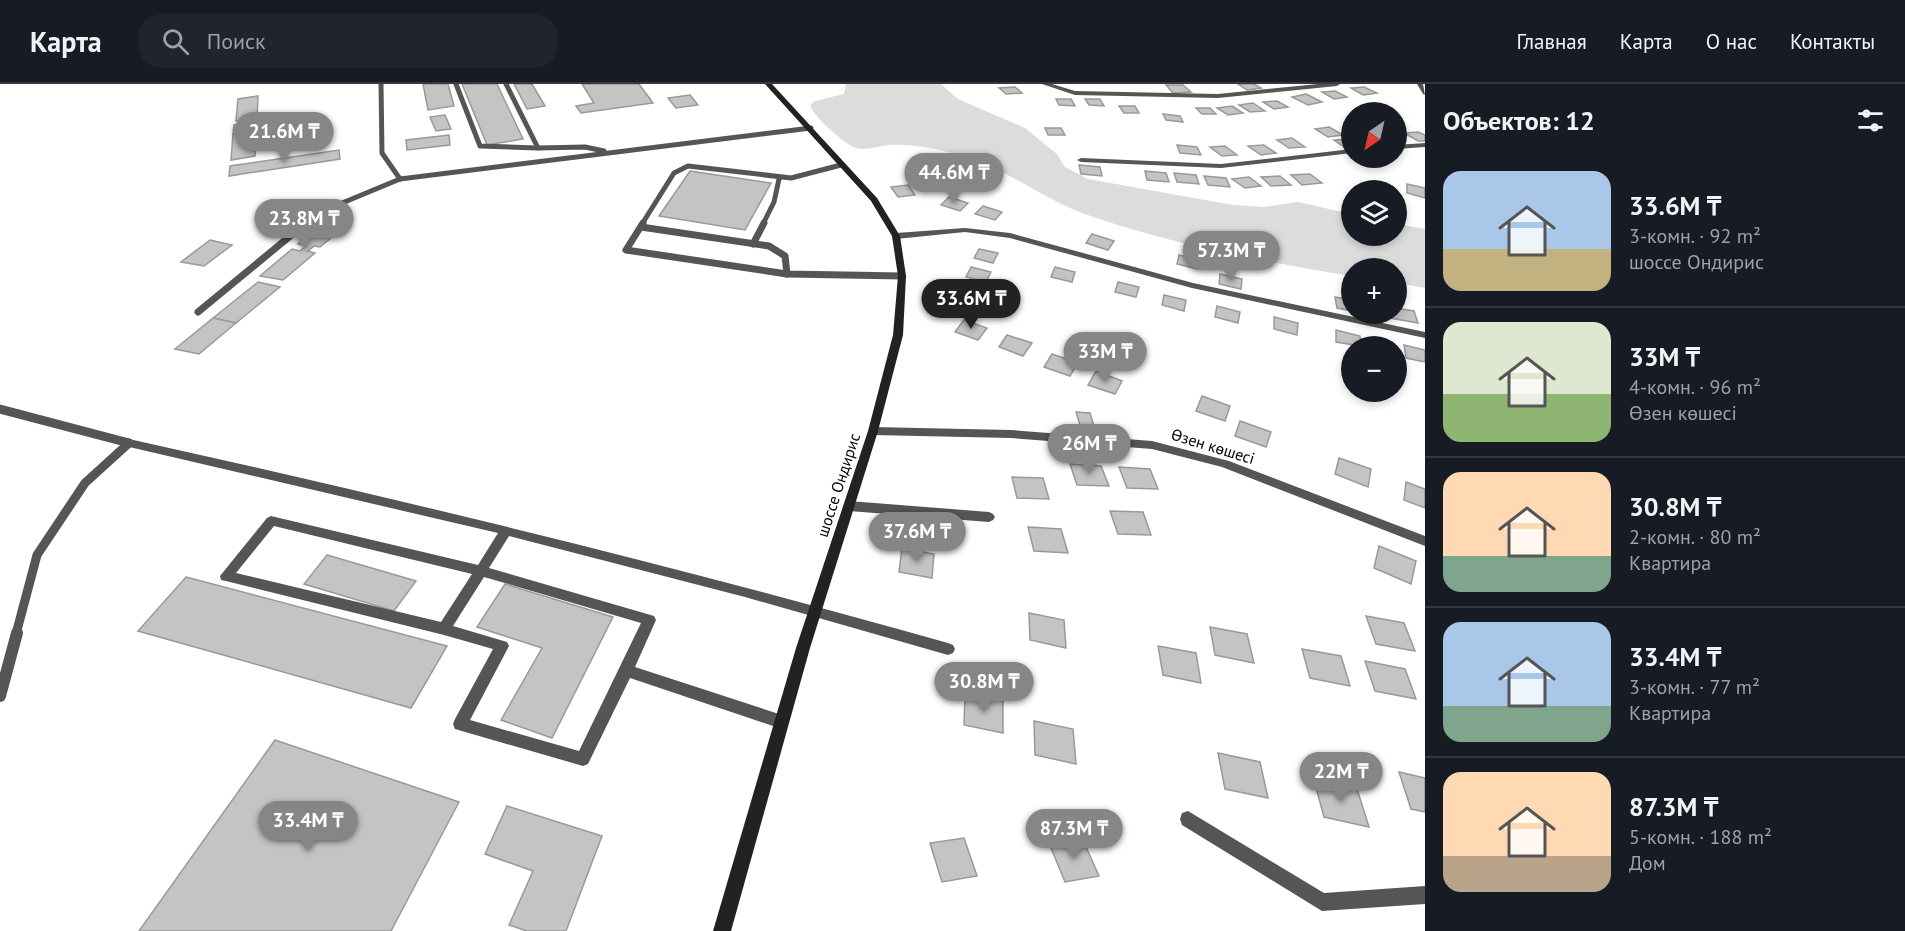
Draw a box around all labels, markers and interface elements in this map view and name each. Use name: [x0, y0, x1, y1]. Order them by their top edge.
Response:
search box: [138, 14, 558, 68]
text: Карта: [30, 23, 102, 60]
icon: search: [159, 25, 192, 58]
text: Поиск: [207, 27, 266, 55]
text: Главная: [1516, 28, 1587, 55]
text: Карта: [1620, 28, 1673, 55]
text: О нас: [1706, 28, 1757, 55]
text: Контакты: [1790, 28, 1875, 55]
north arrow: [1341, 102, 1407, 168]
map controls: [1341, 102, 1407, 402]
text: Объектов: 12: [1443, 104, 1595, 137]
icon: filters: [1854, 104, 1887, 137]
pin: 21.6M ₸: [229, 112, 339, 163]
text: 21.6M ₸: [249, 118, 319, 144]
pin: 44.6M ₸: [899, 153, 1009, 204]
text: 44.6M ₸: [919, 159, 989, 185]
button: layers: [1341, 180, 1407, 246]
text: 33.6M ₸: [1629, 189, 1721, 222]
icon: home: [1491, 195, 1563, 267]
pin: 23.8M ₸: [249, 199, 359, 250]
text: 23.8M ₸: [269, 205, 339, 231]
text: 3-комн. · 92 m²: [1629, 223, 1761, 249]
pin: 57.3M ₸: [1176, 231, 1286, 282]
text: 57.3M ₸: [1197, 237, 1265, 263]
text: шоссе Ондирис: [1629, 249, 1764, 275]
button: +: [1341, 258, 1407, 324]
pin: 33.6M ₸: [916, 279, 1026, 330]
text: 33.6M ₸: [936, 285, 1006, 311]
pin: 33M ₸: [1063, 332, 1147, 383]
button: −: [1341, 336, 1407, 402]
text: 33M ₸: [1078, 338, 1132, 364]
text: 33M ₸: [1629, 340, 1700, 373]
icon: home: [1491, 346, 1563, 418]
text: 4-комн. · 96 m²: [1629, 374, 1761, 400]
text: Өзен көшесі: [1629, 400, 1737, 426]
pin: 26M ₸: [1047, 424, 1131, 475]
street label: Өзен көшесі: [1169, 424, 1257, 468]
text: 26M ₸: [1062, 430, 1116, 456]
street label: шоссе Ондирис: [812, 431, 864, 539]
text: 30.8M ₸: [1629, 490, 1721, 523]
icon: home: [1491, 496, 1563, 568]
pin: 37.6M ₸: [862, 512, 972, 563]
text: 37.6M ₸: [883, 518, 951, 544]
text: 2-комн. · 80 m²: [1629, 524, 1761, 550]
text: Квартира: [1629, 550, 1711, 576]
text: 33.4M ₸: [1629, 640, 1721, 673]
icon: home: [1491, 646, 1563, 718]
pin: 30.8M ₸: [929, 662, 1039, 713]
text: 30.8M ₸: [949, 668, 1019, 694]
text: 3-комн. · 77 m²: [1629, 674, 1760, 700]
text: Квартира: [1629, 700, 1711, 726]
pin: 22M ₸: [1299, 752, 1383, 803]
text: 22M ₸: [1314, 758, 1368, 784]
text: 87.3M ₸: [1629, 790, 1718, 823]
icon: home: [1491, 796, 1563, 868]
pin: 33.4M ₸: [253, 801, 363, 852]
text: 33.4M ₸: [273, 807, 343, 833]
pin: 87.3M ₸: [1019, 809, 1129, 860]
text: 87.3M ₸: [1040, 815, 1108, 841]
text: 5-комн. · 188 m²: [1629, 824, 1772, 850]
text: Дом: [1629, 850, 1666, 876]

